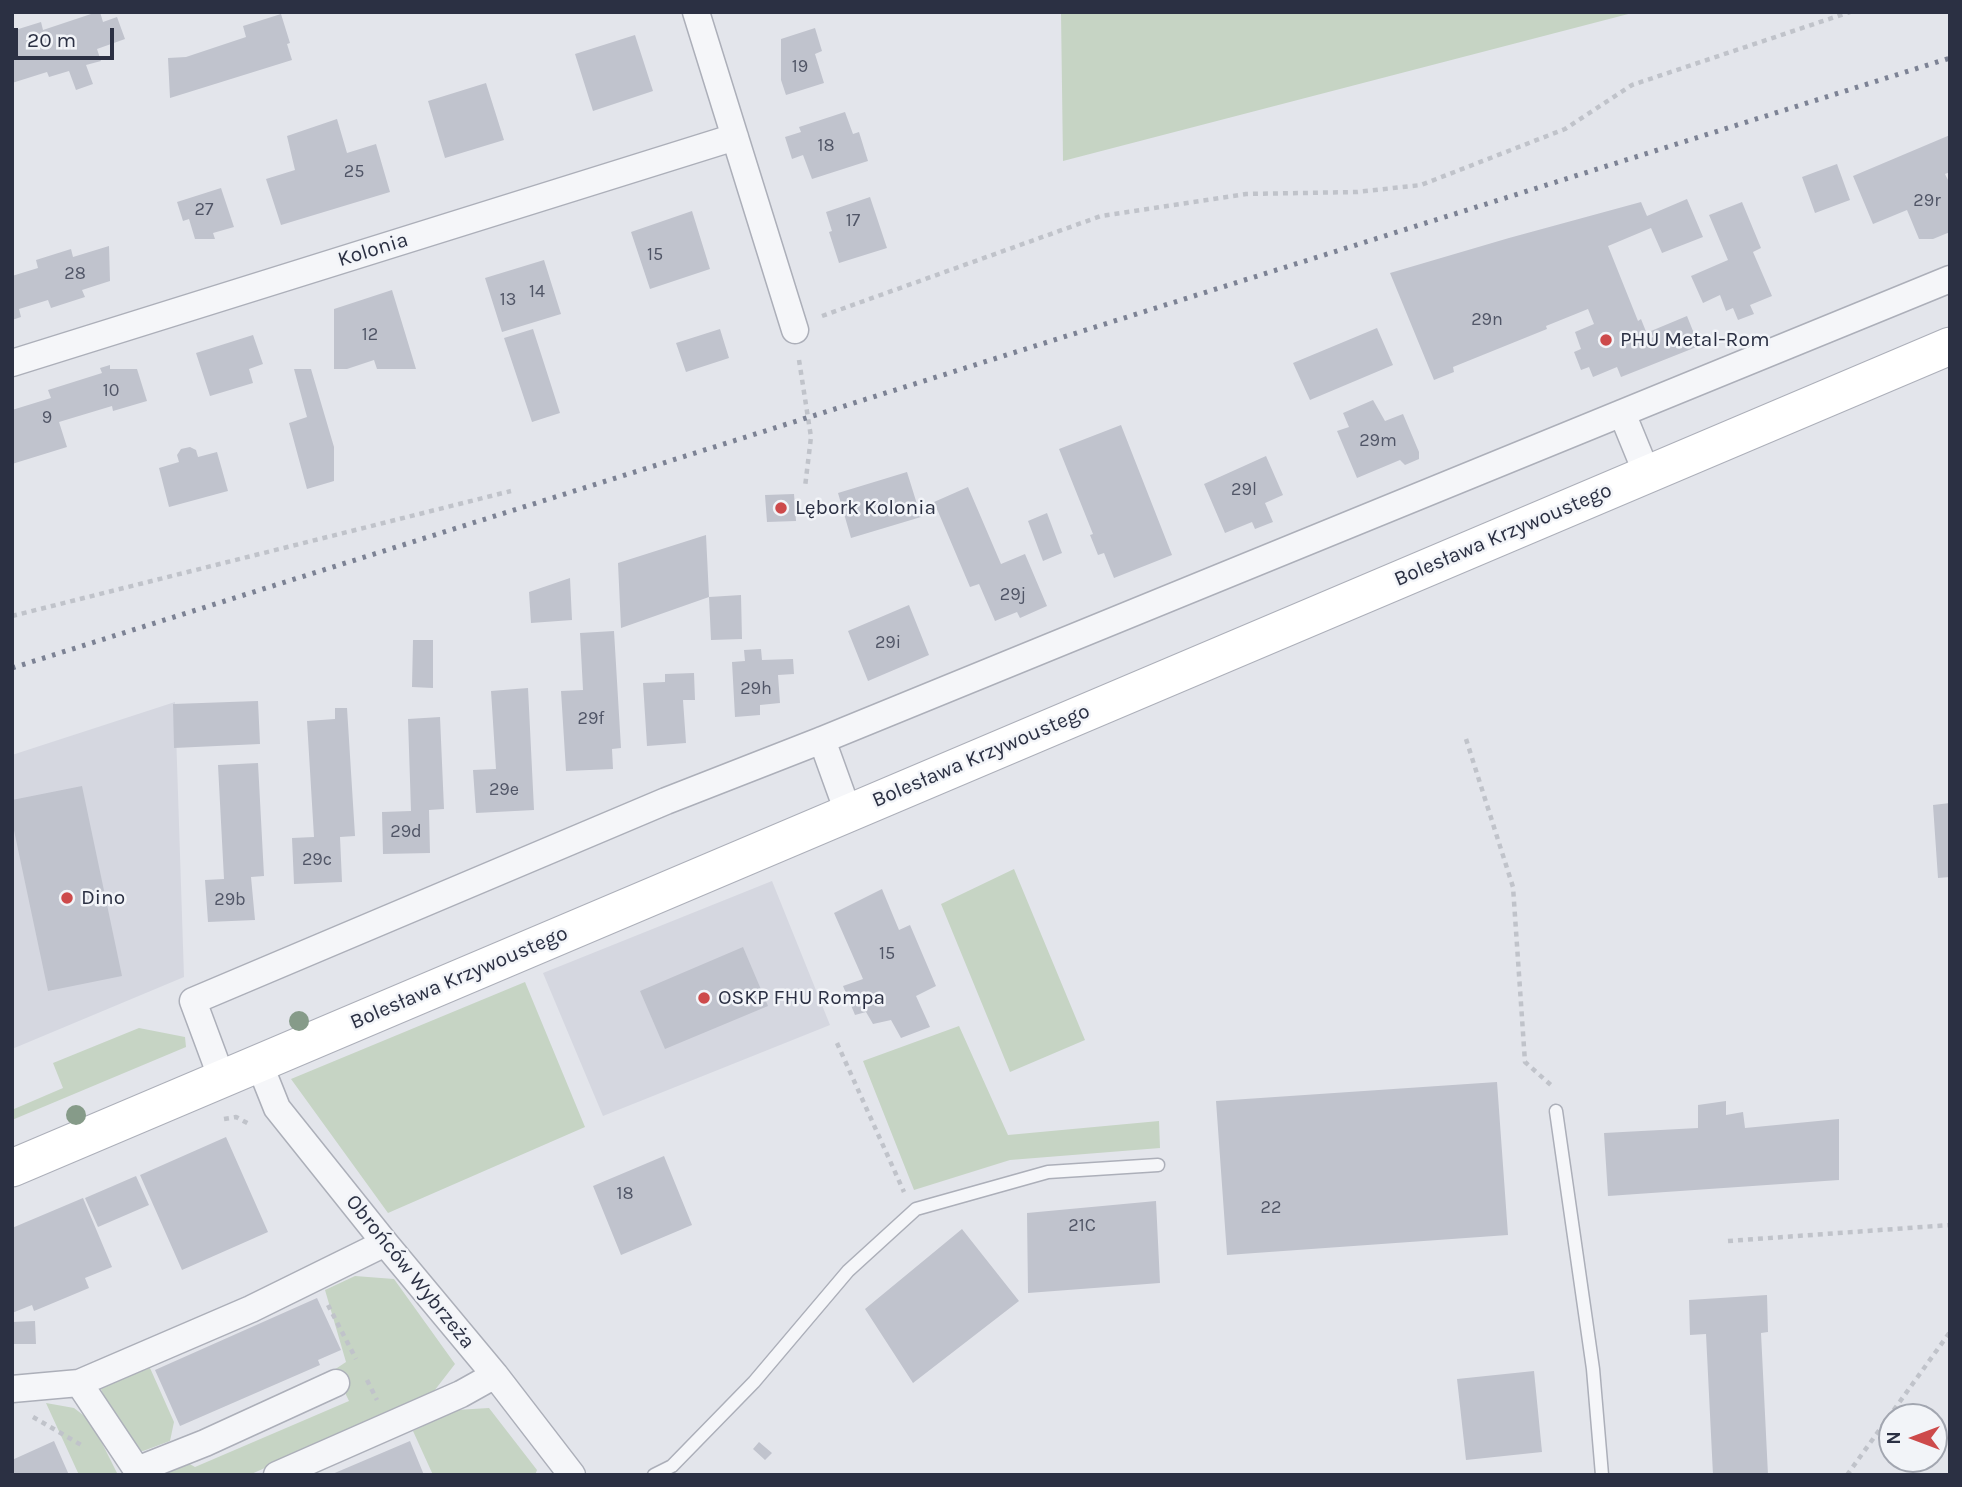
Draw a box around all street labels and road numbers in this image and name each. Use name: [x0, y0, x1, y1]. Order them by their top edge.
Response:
street label: Kolonia: [335, 227, 411, 273]
street label: Bolesława Krzywoustego: [1390, 478, 1616, 592]
street label: Bolesława Krzywoustego: [868, 699, 1094, 813]
street label: Bolesława Krzywoustego: [346, 921, 572, 1035]
street label: Obrońców Wybrzeża: [340, 1190, 480, 1354]

